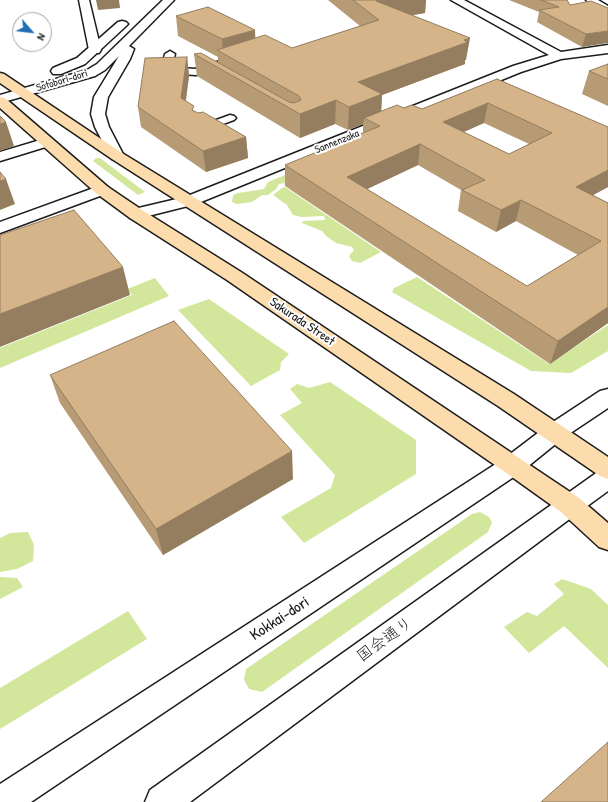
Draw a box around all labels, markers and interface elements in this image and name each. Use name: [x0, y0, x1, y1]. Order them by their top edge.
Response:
north arrow: [12, 12, 52, 52]
text: N: [34, 31, 49, 43]
street label: Sotobori-dori: [35, 67, 89, 95]
street label: Sannenzaka: [313, 127, 361, 157]
street label: Sakurada Street: [266, 295, 338, 349]
street label: Kokkai-dori: [247, 593, 313, 645]
street label: 国会通り: [353, 613, 417, 667]

